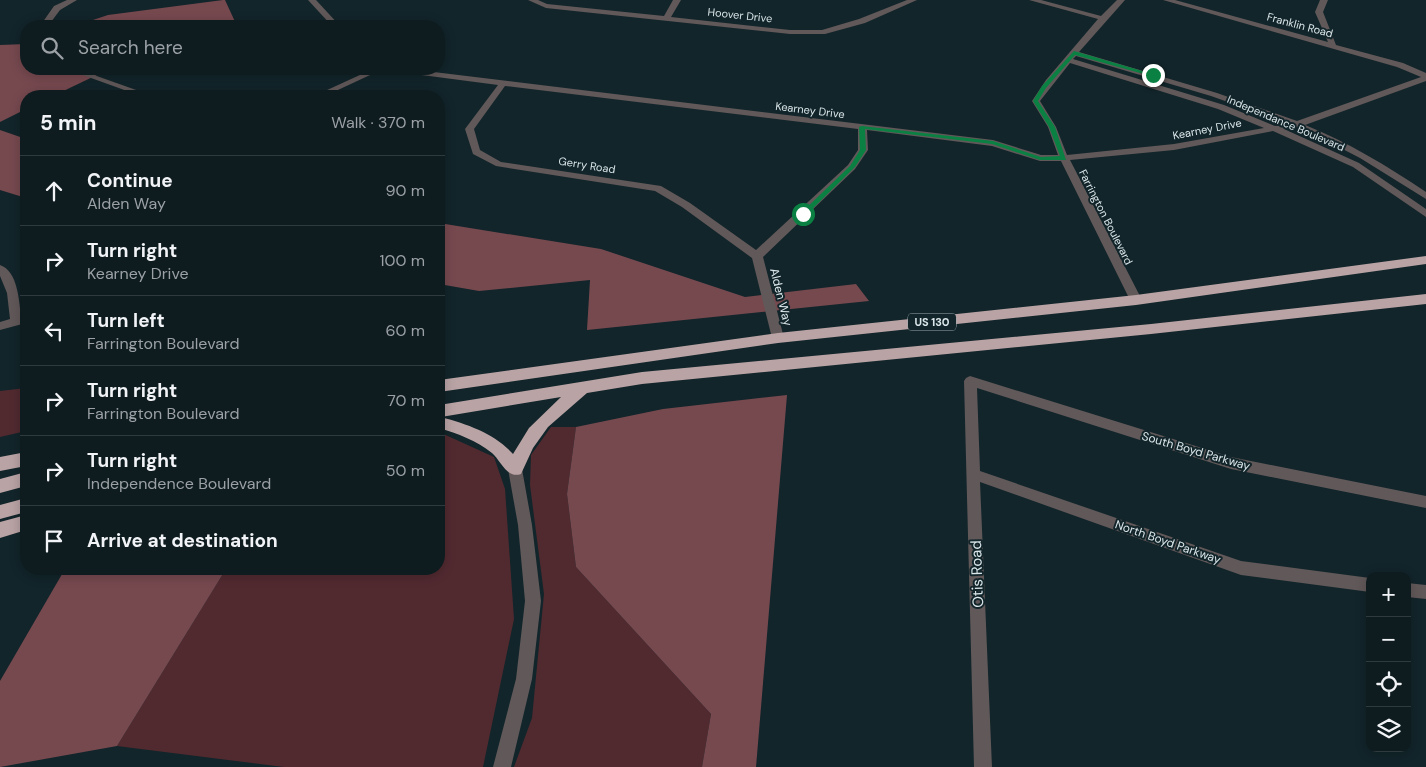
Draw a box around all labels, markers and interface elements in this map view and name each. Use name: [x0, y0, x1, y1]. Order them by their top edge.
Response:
street label: Hoover Drive: [707, 5, 773, 25]
street label: Franklin Road: [1265, 9, 1335, 41]
search box: [20, 20, 445, 75]
icon: search: [38, 34, 66, 62]
text: Search here: [78, 35, 183, 60]
route end: [1142, 64, 1165, 87]
street label: Independance Boulevard: [1225, 92, 1347, 154]
street label: Kearney Drive: [775, 99, 845, 121]
text: 5 min: [40, 109, 96, 137]
text: Walk · 370 m: [331, 112, 425, 133]
street label: Kearney Drive: [1171, 115, 1243, 143]
street label: Gerry Road: [558, 154, 617, 176]
street label: Farrington Boulevard: [1076, 167, 1136, 267]
text: Continue: [87, 168, 173, 193]
icon: ahead: [40, 177, 68, 205]
text: 90 m: [385, 180, 425, 201]
text: Alden Way: [87, 193, 166, 214]
route start: [792, 203, 815, 226]
text: Turn right: [87, 238, 177, 263]
icon: right: [40, 247, 68, 275]
text: 100 m: [380, 250, 425, 271]
text: Kearney Drive: [87, 263, 189, 284]
street label: Alden Way: [766, 266, 796, 328]
text: Turn left: [87, 308, 165, 333]
road number: US 130: [908, 314, 956, 331]
icon: left: [40, 317, 68, 345]
text: 60 m: [385, 320, 425, 341]
text: Farrington Boulevard: [87, 333, 240, 354]
text: Turn right: [87, 378, 177, 403]
icon: right: [40, 387, 68, 415]
text: 70 m: [387, 390, 425, 411]
text: Farrington Boulevard: [87, 403, 240, 424]
street label: South Boyd Parkway: [1140, 428, 1252, 474]
text: Turn right: [87, 448, 177, 473]
icon: right: [40, 457, 68, 485]
text: 50 m: [386, 460, 425, 481]
text: Independence Boulevard: [87, 473, 271, 494]
street label: North Boyd Parkway: [1113, 516, 1223, 568]
icon: arrive: [40, 527, 68, 555]
text: Arrive at destination: [87, 528, 278, 553]
street label: Otis Road: [966, 540, 988, 608]
map controls: [1366, 572, 1411, 752]
button: +: [1366, 572, 1411, 617]
button: −: [1366, 617, 1411, 662]
button: locate: [1366, 662, 1411, 707]
button: layers: [1366, 707, 1411, 752]

